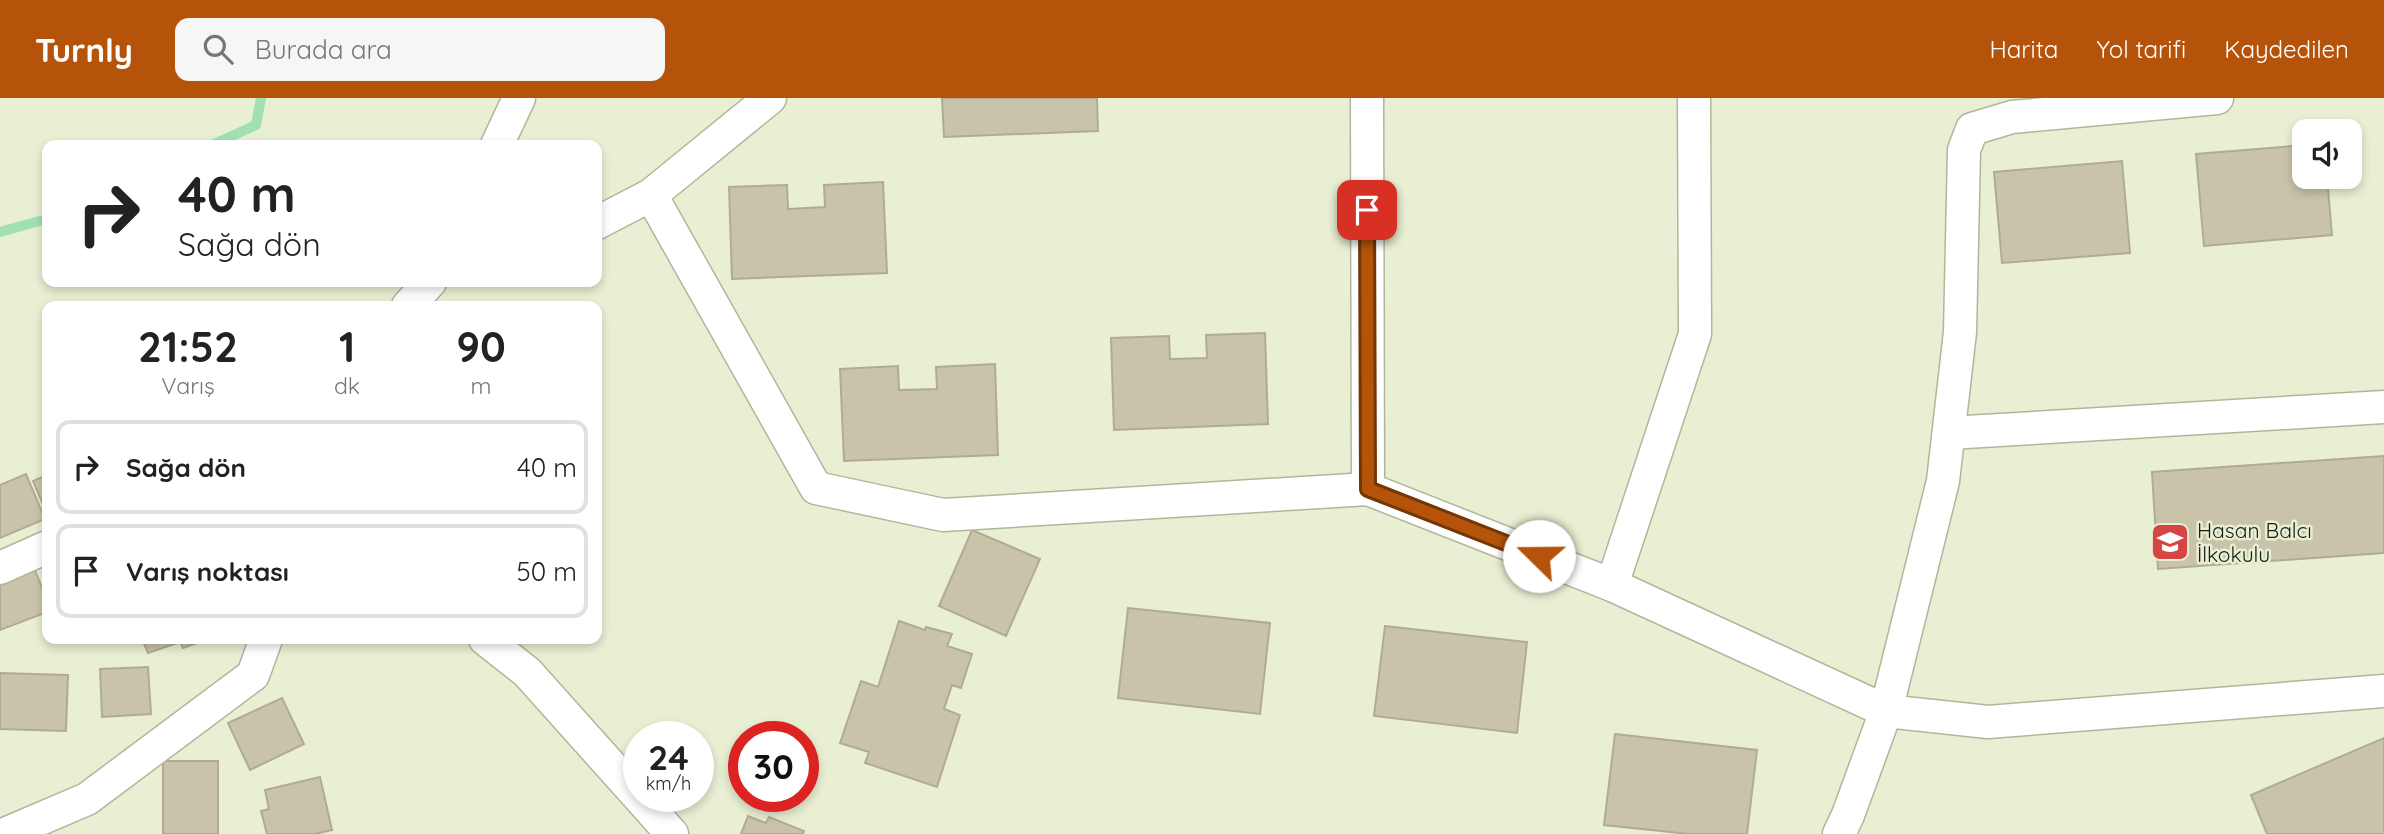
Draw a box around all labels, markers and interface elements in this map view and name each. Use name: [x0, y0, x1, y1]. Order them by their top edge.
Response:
search box: [175, 18, 665, 81]
text: Turnly: [35, 29, 133, 70]
icon: search: [199, 30, 237, 68]
text: Burada ara: [255, 33, 392, 66]
text: Harita: [1990, 34, 2058, 64]
text: Yol tarifi: [2096, 34, 2186, 64]
text: Kaydedilen: [2224, 34, 2349, 64]
map controls: [2292, 119, 2362, 189]
button: sound: [2292, 119, 2362, 189]
text: 40 m: [178, 163, 296, 224]
icon: right: [63, 168, 154, 259]
pin: [1337, 180, 1397, 240]
icon: arrive: [1348, 191, 1386, 229]
text: Sağa dön: [178, 224, 321, 264]
text: 21:52: [138, 320, 238, 373]
text: 1: [339, 320, 355, 373]
text: 90: [456, 320, 506, 373]
text: Varış: [161, 371, 215, 400]
text: dk: [334, 371, 360, 400]
text: m: [471, 371, 492, 400]
icon: right: [67, 448, 105, 486]
text: Sağa dön: [126, 451, 246, 484]
text: 40 m: [517, 451, 577, 484]
place label: Hasan Balcı İlkokulu: [2197, 517, 2312, 567]
position arrow: [1502, 519, 1576, 593]
school or university icon: Hasan Balcı İlkokulu: [2149, 521, 2191, 563]
icon: arrive: [67, 552, 105, 590]
text: Varış noktası: [126, 555, 289, 588]
text: 50 m: [517, 555, 577, 588]
speed limit sign: 30: [728, 721, 819, 812]
text: 24: [648, 735, 689, 779]
text: km/h: [646, 772, 691, 795]

